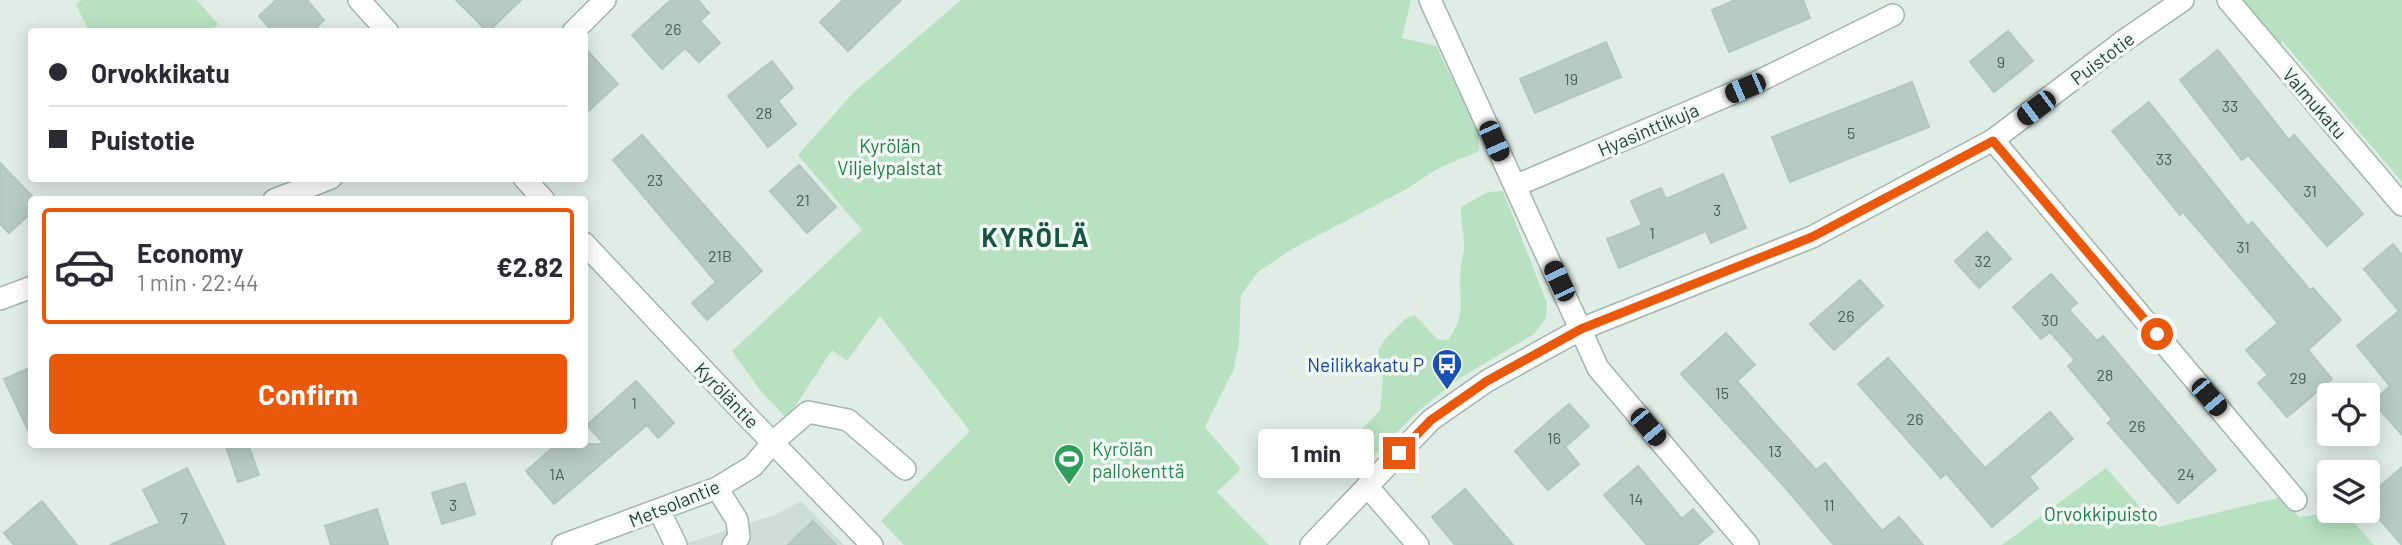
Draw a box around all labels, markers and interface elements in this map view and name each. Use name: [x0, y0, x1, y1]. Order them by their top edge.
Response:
house number: 26: [665, 19, 681, 38]
street label: Puistotie: [2065, 26, 2139, 90]
house number: 9: [1997, 52, 2005, 71]
text: Orvokkikatu: [91, 57, 230, 88]
street label: Valmukatu: [2278, 63, 2352, 143]
house number: 19: [1564, 69, 1578, 88]
car: [1722, 70, 1769, 106]
car: [2013, 87, 2060, 129]
house number: 33: [2222, 96, 2238, 115]
street label: Hyasinttikuja: [1594, 97, 1702, 161]
house number: 28: [756, 103, 772, 122]
car: [1476, 118, 1513, 164]
house number: 5: [1847, 123, 1855, 142]
text: Puistotie: [91, 124, 195, 155]
park label: Kyrölän Viljelypalstat: [837, 134, 943, 179]
house number: 33: [2156, 149, 2172, 168]
house number: 23: [647, 170, 663, 189]
house number: 31: [2303, 181, 2317, 200]
house number: 21: [796, 190, 810, 209]
house number: 3: [1713, 200, 1721, 219]
district label: KYRÖLÄ: [981, 221, 1091, 252]
house number: 1: [1649, 223, 1655, 242]
icon: car: [53, 235, 116, 298]
text: Economy: [137, 237, 243, 268]
house number: 31: [2236, 237, 2250, 256]
house number: 21B: [708, 246, 732, 265]
text: €2.82: [496, 251, 563, 282]
house number: 32: [1975, 251, 1991, 270]
car: [1541, 258, 1578, 304]
text: 1 min · 22:44: [137, 268, 259, 296]
house number: 26: [1838, 306, 1854, 325]
house number: 30: [2041, 310, 2059, 329]
route start: [2141, 318, 2173, 350]
bus stop icon: Neilikkakatu P: [1430, 347, 1464, 391]
place label: Neilikkakatu P: [1307, 353, 1424, 376]
button: Confirm: [49, 354, 567, 434]
street label: Kyröläntie: [690, 357, 764, 433]
house number: 28: [2097, 365, 2113, 384]
house number: 29: [2290, 368, 2306, 387]
car: [2188, 374, 2231, 420]
house number: 15: [1715, 383, 1729, 402]
map controls: [2317, 383, 2380, 523]
button: locate: [2317, 383, 2380, 446]
house number: 1: [631, 393, 637, 412]
car: [1627, 404, 1670, 450]
house number: 26: [1907, 409, 1923, 428]
house number: 26: [2129, 416, 2145, 435]
callout: 1 min: [1259, 428, 1374, 477]
house number: 16: [1547, 428, 1561, 447]
place label: Kyrölän pallokenttä: [1092, 437, 1184, 482]
route end: [1383, 437, 1415, 469]
text: 1 min: [1291, 439, 1341, 467]
house number: 13: [1768, 441, 1782, 460]
sports icon: Kyrölän pallokenttä: [1052, 442, 1086, 486]
button: layers: [2317, 460, 2380, 523]
house number: 1A: [549, 464, 565, 483]
house number: 24: [2177, 464, 2195, 483]
street label: Metsolantie: [625, 474, 723, 532]
house number: 14: [1629, 489, 1643, 508]
house number: 3: [449, 495, 457, 514]
house number: 11: [1823, 495, 1835, 514]
park label: Orvokkipuisto: [2044, 502, 2158, 525]
house number: 7: [180, 508, 188, 527]

